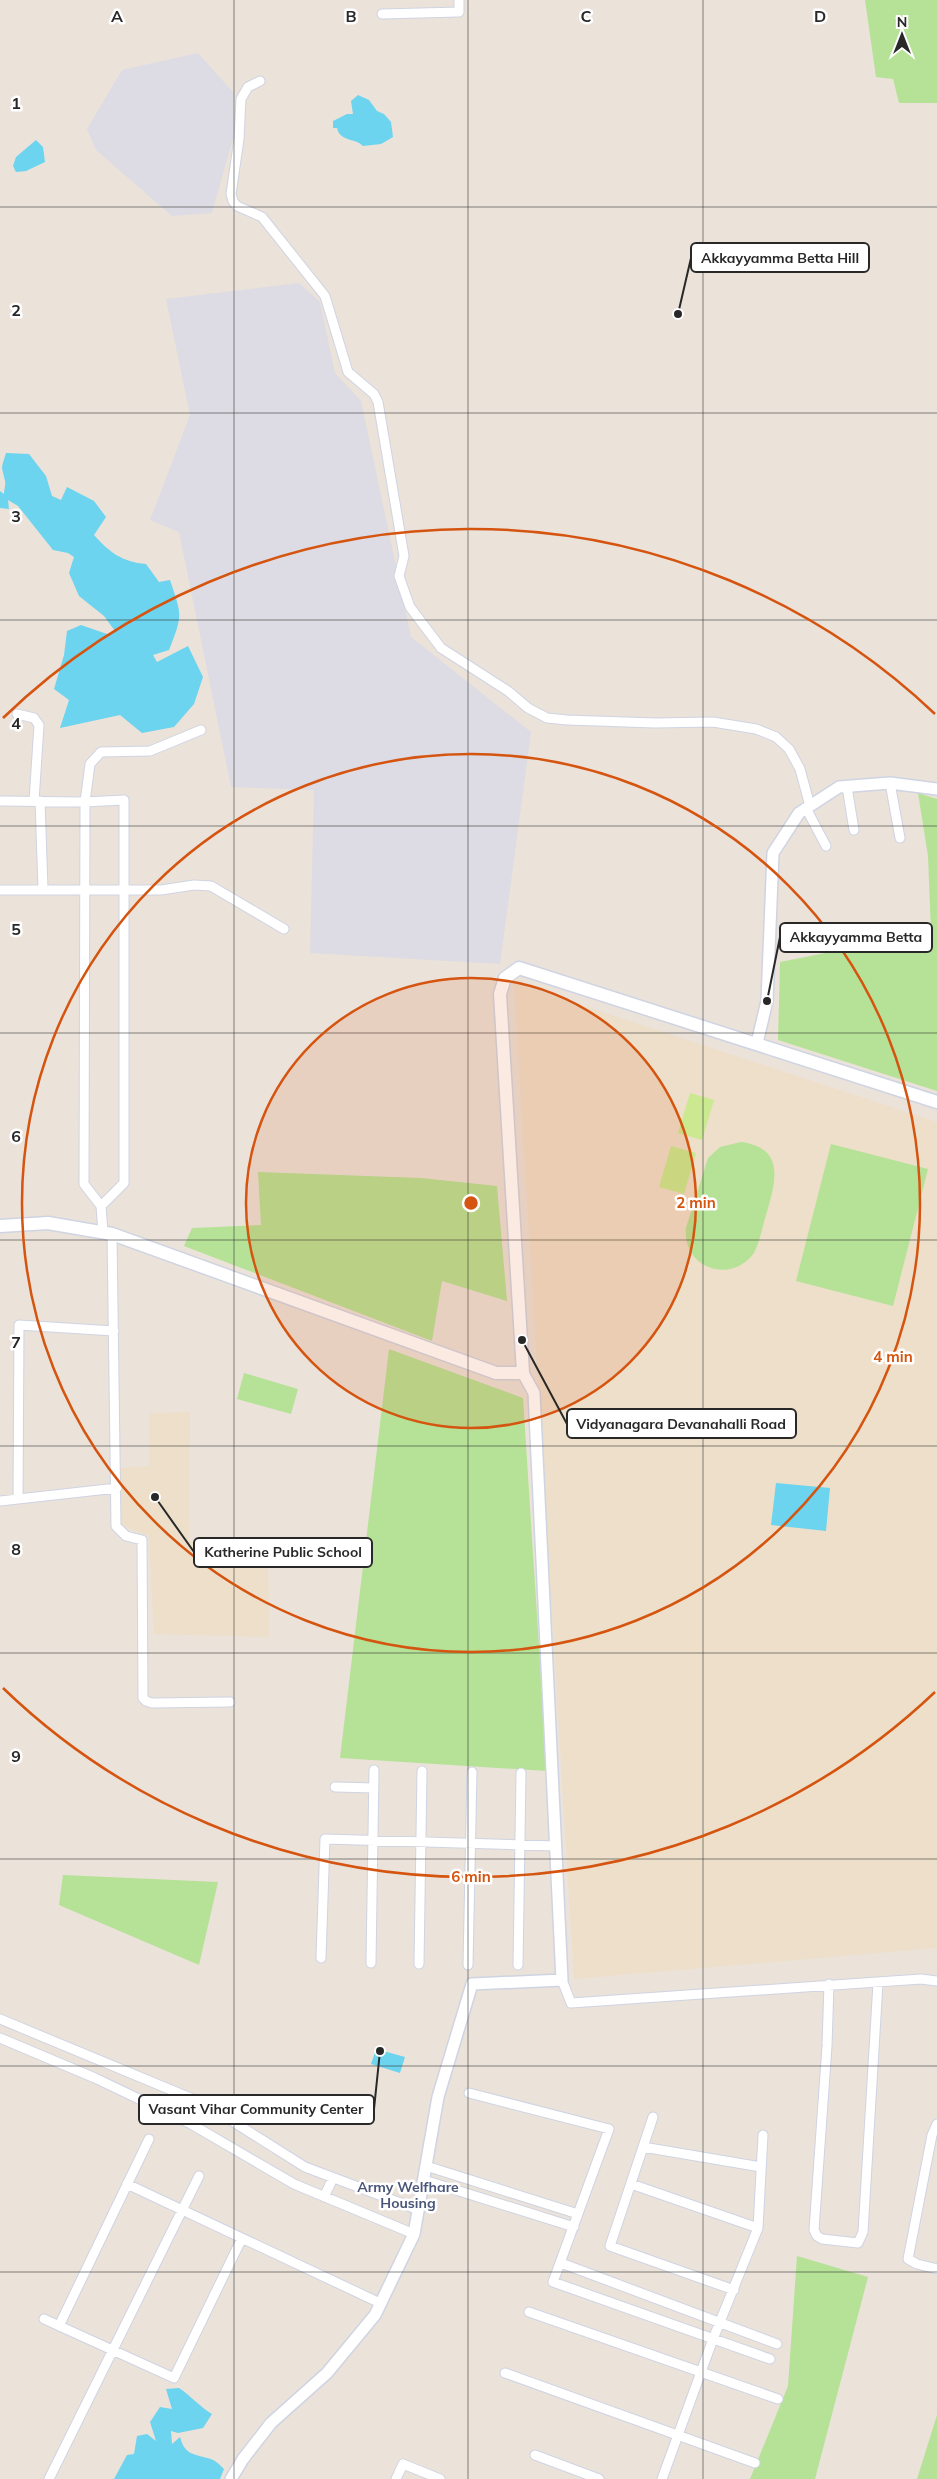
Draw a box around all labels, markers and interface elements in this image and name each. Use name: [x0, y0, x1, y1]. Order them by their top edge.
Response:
text: A: [111, 6, 123, 26]
text: B: [345, 6, 357, 26]
text: C: [581, 6, 592, 26]
text: D: [814, 6, 826, 26]
north arrow: [877, 10, 927, 60]
text: N: [897, 13, 907, 31]
text: 1: [11, 93, 21, 113]
callout: Akkayyamma Betta Hill: [691, 243, 869, 272]
text: Akkayyamma Betta Hill: [701, 249, 859, 267]
text: 2: [11, 300, 21, 320]
text: 3: [11, 506, 21, 526]
text: 4: [11, 713, 21, 733]
text: 5: [11, 919, 21, 939]
callout: Akkayyamma Betta: [780, 923, 932, 952]
text: Akkayyamma Betta: [790, 928, 922, 946]
text: 6: [11, 1126, 21, 1146]
text: 2 min: [676, 1193, 716, 1212]
centre of rings: [462, 1194, 480, 1212]
text: 7: [11, 1332, 21, 1352]
text: 4 min: [873, 1347, 913, 1366]
callout: Vidyanagara Devanahalli Road: [567, 1409, 796, 1438]
text: Vidyanagara Devanahalli Road: [575, 1415, 786, 1433]
callout: Katherine Public School: [194, 1538, 372, 1567]
text: 8: [11, 1539, 21, 1559]
text: Katherine Public School: [204, 1543, 362, 1561]
text: 9: [11, 1746, 21, 1766]
text: 6 min: [451, 1867, 491, 1886]
callout: Vasant Vihar Community Center: [139, 2095, 374, 2124]
text: Vasant Vihar Community Center: [148, 2100, 364, 2118]
district label: Army Welfhare Housing: [357, 2178, 459, 2212]

